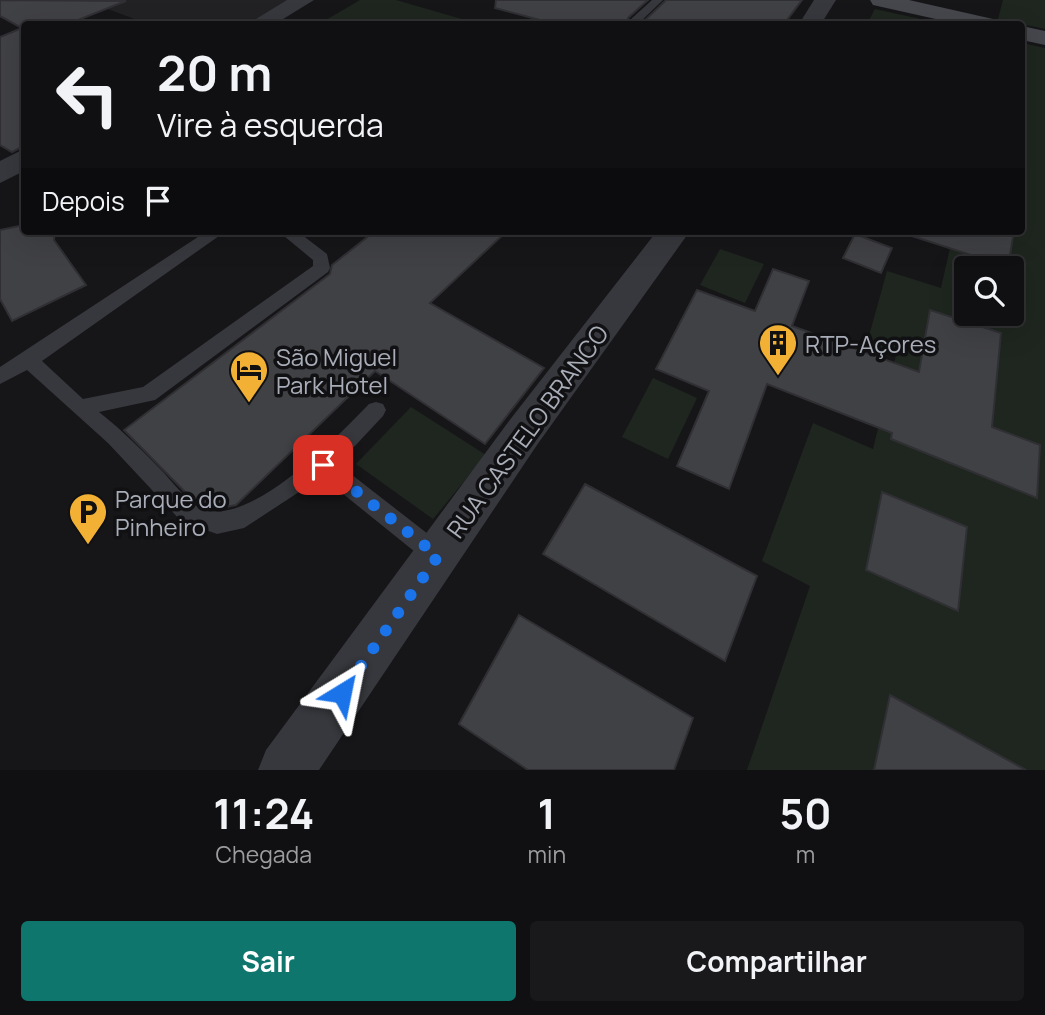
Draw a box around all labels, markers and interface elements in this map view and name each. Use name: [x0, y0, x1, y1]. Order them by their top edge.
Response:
text: 20 m: [157, 39, 272, 106]
icon: left: [42, 49, 133, 140]
text: Vire à esquerda: [157, 103, 384, 147]
icon: arrive: [139, 182, 177, 220]
text: Depois: [42, 183, 125, 219]
map controls: [954, 256, 1024, 326]
button: search: [954, 256, 1024, 326]
street label: RUA CASTELO BRANCO: [439, 318, 615, 544]
building icon: RTP-Açores: [757, 322, 799, 377]
place label: RTP-Açores: [805, 327, 936, 360]
place label: São Miguel Park Hotel: [276, 340, 397, 401]
hotel icon: São Miguel Park Hotel: [228, 349, 270, 404]
pin: [293, 435, 353, 495]
icon: arrive: [304, 446, 342, 484]
place label: Parque do Pinheiro: [115, 482, 227, 543]
parking icon: Parque do Pinheiro: [67, 491, 109, 546]
position arrow: [305, 656, 379, 730]
text: 11:24: [213, 784, 314, 842]
text: 1: [538, 784, 556, 842]
text: 50: [779, 784, 832, 842]
text: Chegada: [216, 838, 312, 870]
text: min: [528, 838, 566, 870]
text: m: [796, 838, 815, 870]
button: Sair: [21, 921, 516, 1001]
button: Compartilhar: [530, 921, 1024, 1001]

